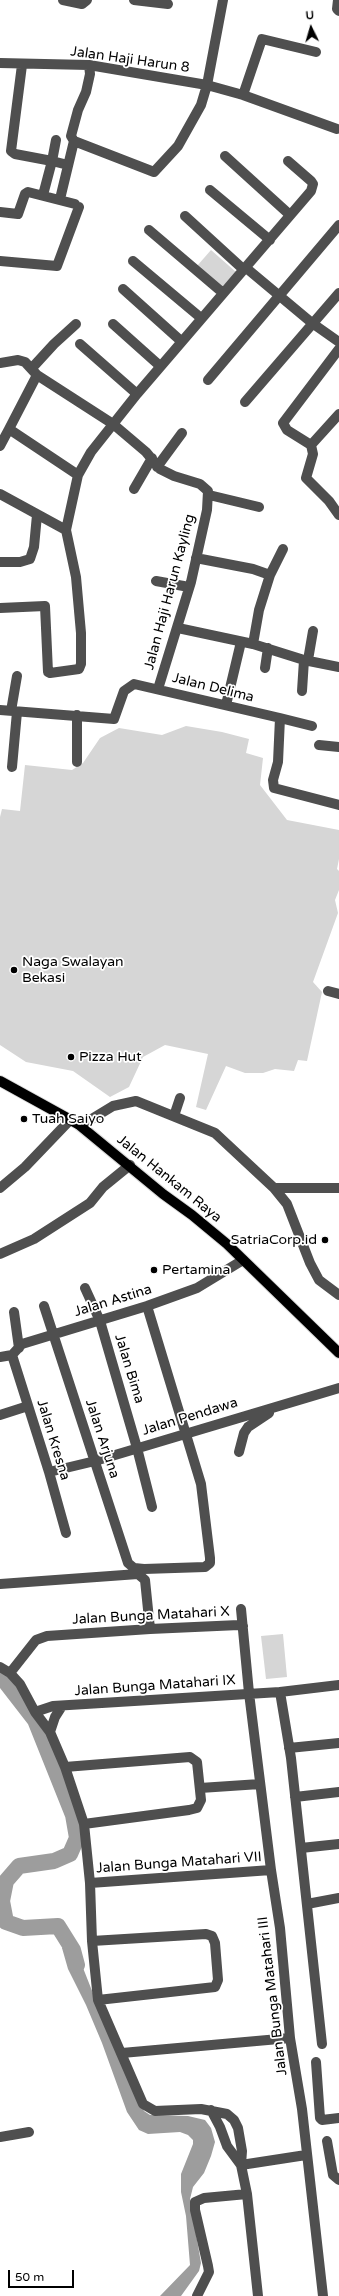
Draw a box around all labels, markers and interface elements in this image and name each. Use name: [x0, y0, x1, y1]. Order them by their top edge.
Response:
north arrow: [291, 8, 331, 48]
text: U: [305, 9, 315, 22]
street label: Jalan Haji Harun 8: [69, 43, 191, 77]
street label: Jalan Haji Harun Kayling: [141, 512, 199, 672]
street label: Jalan Delima: [170, 670, 256, 706]
place label: Naga Swalayan Bekasi: [22, 954, 124, 986]
marker: Naga Swalayan Bekasi: [9, 965, 19, 975]
place label: Pizza Hut: [79, 1049, 141, 1065]
marker: Pizza Hut: [66, 1052, 76, 1062]
place label: Tuah Saiyo: [32, 1111, 104, 1127]
marker: Tuah Saiyo: [19, 1114, 29, 1124]
street label: Jalan Hankam Raya: [113, 1132, 225, 1226]
place label: SatriaCorp.id: [231, 1232, 317, 1248]
marker: SatriaCorp.id: [320, 1235, 330, 1245]
place label: Pertamina: [162, 1262, 230, 1278]
marker: Pertamina: [149, 1265, 159, 1275]
street label: Jalan Astina: [72, 1281, 154, 1321]
street label: Jalan Bima: [110, 1332, 148, 1406]
street label: Jalan Pendawa: [140, 1394, 240, 1440]
street label: Jalan Arjuna: [81, 1397, 123, 1481]
street label: Jalan Kresna: [33, 1398, 73, 1482]
street label: Jalan Bunga Matahari X: [72, 1603, 230, 1629]
street label: Jalan Bunga Matahari IX: [74, 1672, 236, 1700]
street label: Jalan Bunga Matahari VII: [96, 1849, 262, 1877]
street label: Jalan Bunga Matahari III: [255, 1915, 291, 2077]
scale bar: [10, 2262, 76, 2288]
text: 50 m: [15, 2270, 44, 2284]

